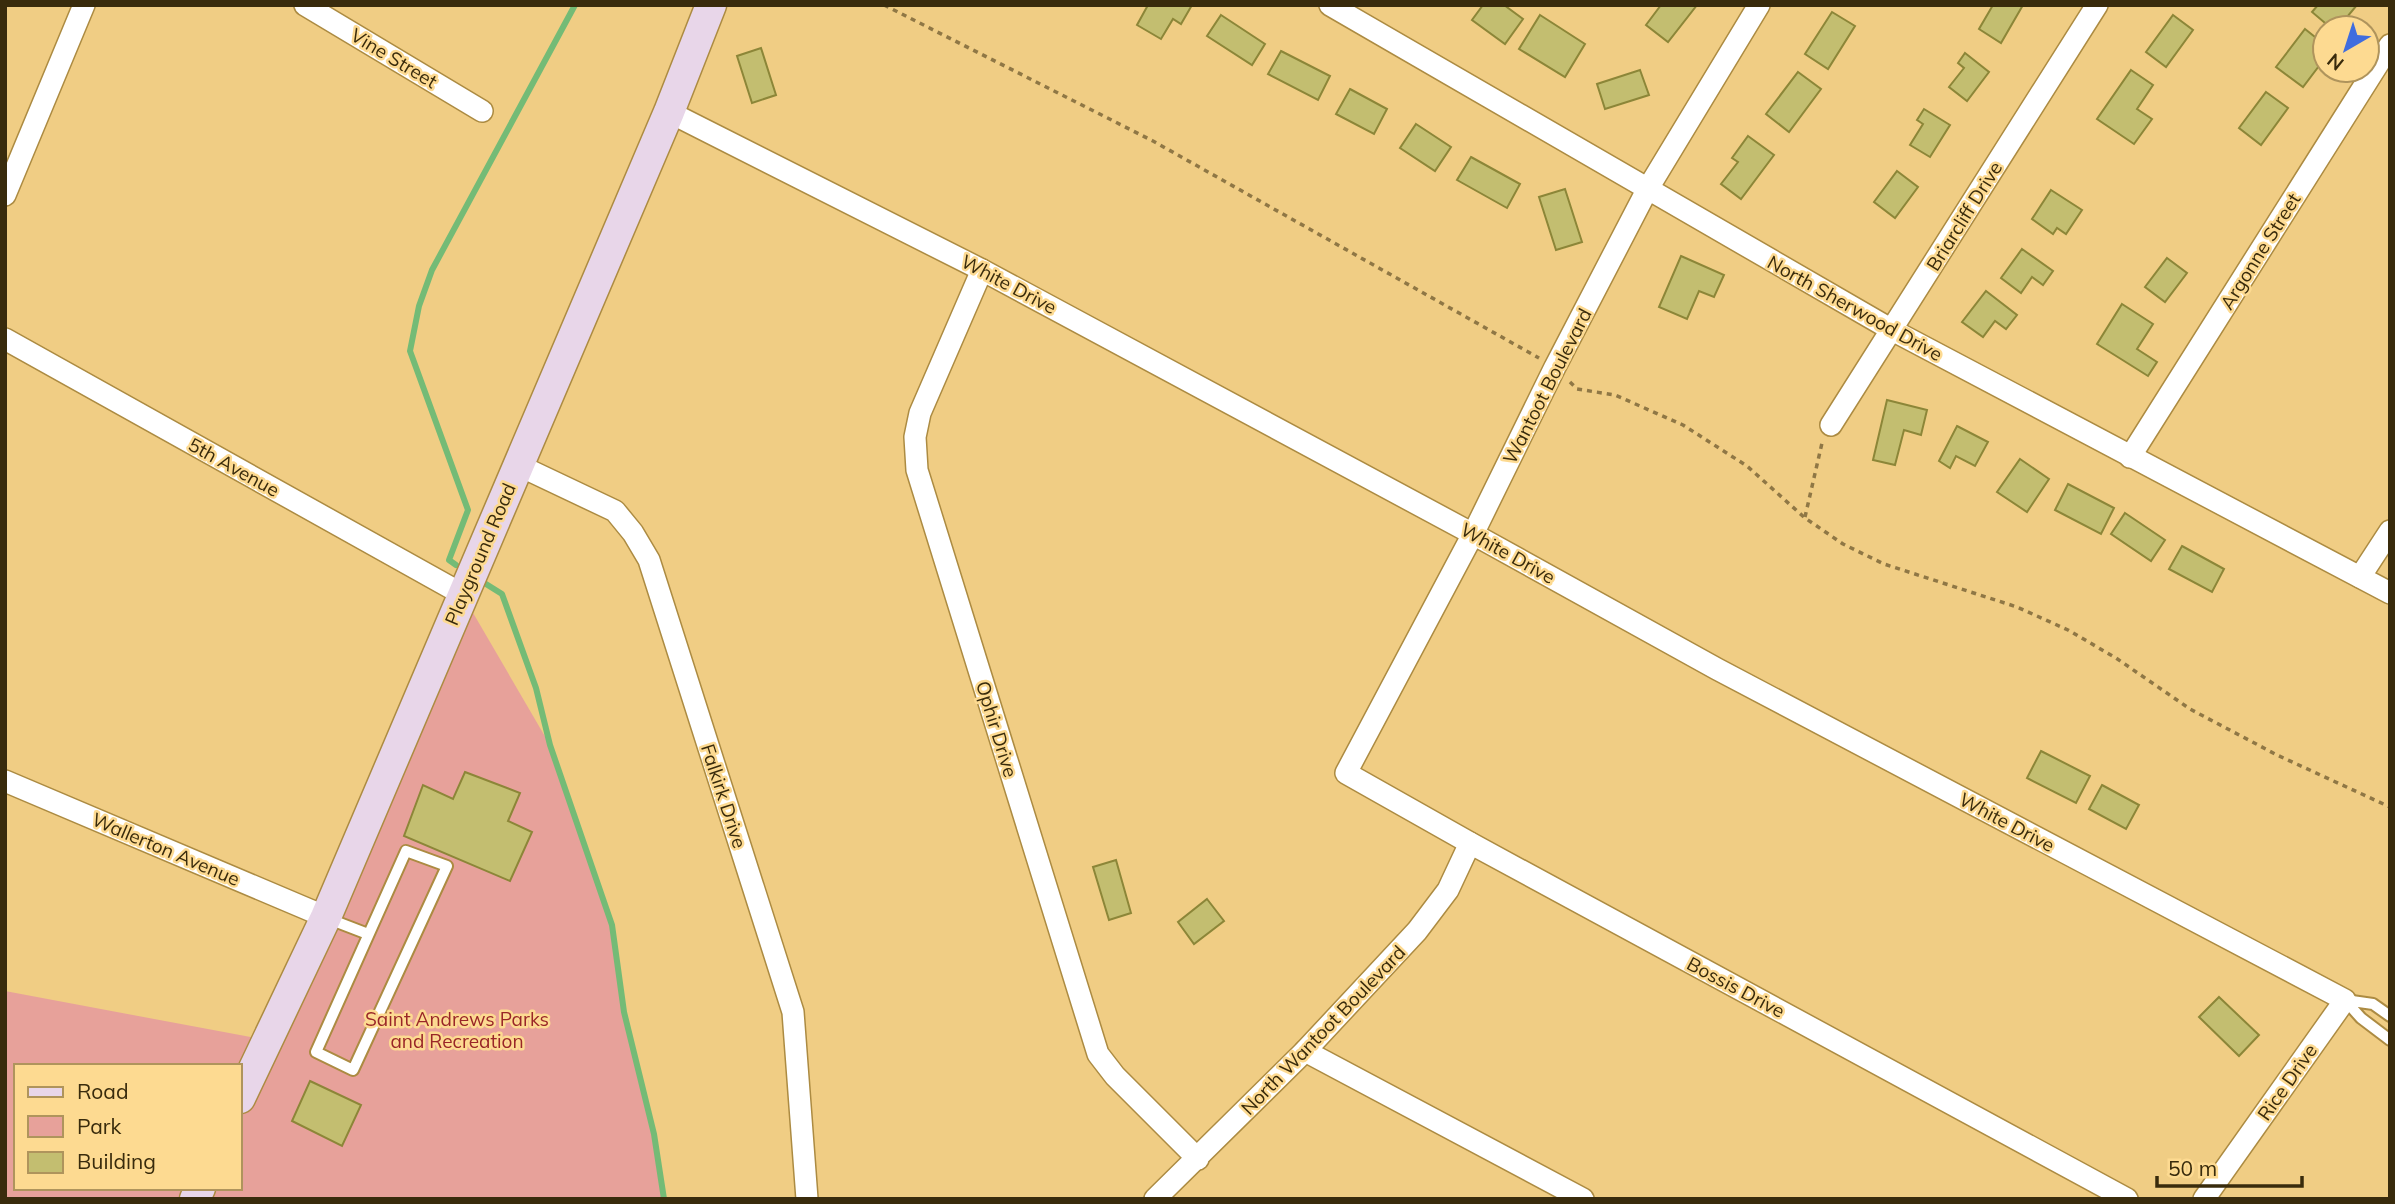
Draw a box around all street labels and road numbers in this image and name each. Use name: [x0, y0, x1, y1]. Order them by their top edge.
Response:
street label: Vine Street: [346, 23, 442, 93]
street label: Briarcliff Drive: [1921, 157, 2007, 275]
street label: Argonne Street: [2215, 188, 2306, 314]
street label: White Drive: [957, 249, 1061, 319]
street label: North Sherwood Drive: [1763, 250, 1947, 366]
street label: Wantoot Boulevard: [1497, 304, 1597, 468]
street label: 5th Avenue: [184, 432, 284, 502]
street label: Playground Road: [439, 479, 521, 629]
street label: White Drive: [1456, 517, 1560, 589]
street label: Ophir Drive: [971, 678, 1023, 780]
street label: Falkirk Drive: [696, 741, 752, 851]
street label: White Drive: [1955, 787, 2059, 857]
street label: Wallerton Avenue: [89, 807, 243, 891]
street label: North Wantoot Boulevard: [1236, 940, 1410, 1120]
street label: Bossis Drive: [1683, 951, 1789, 1023]
street label: Rice Drive: [2252, 1039, 2322, 1125]

